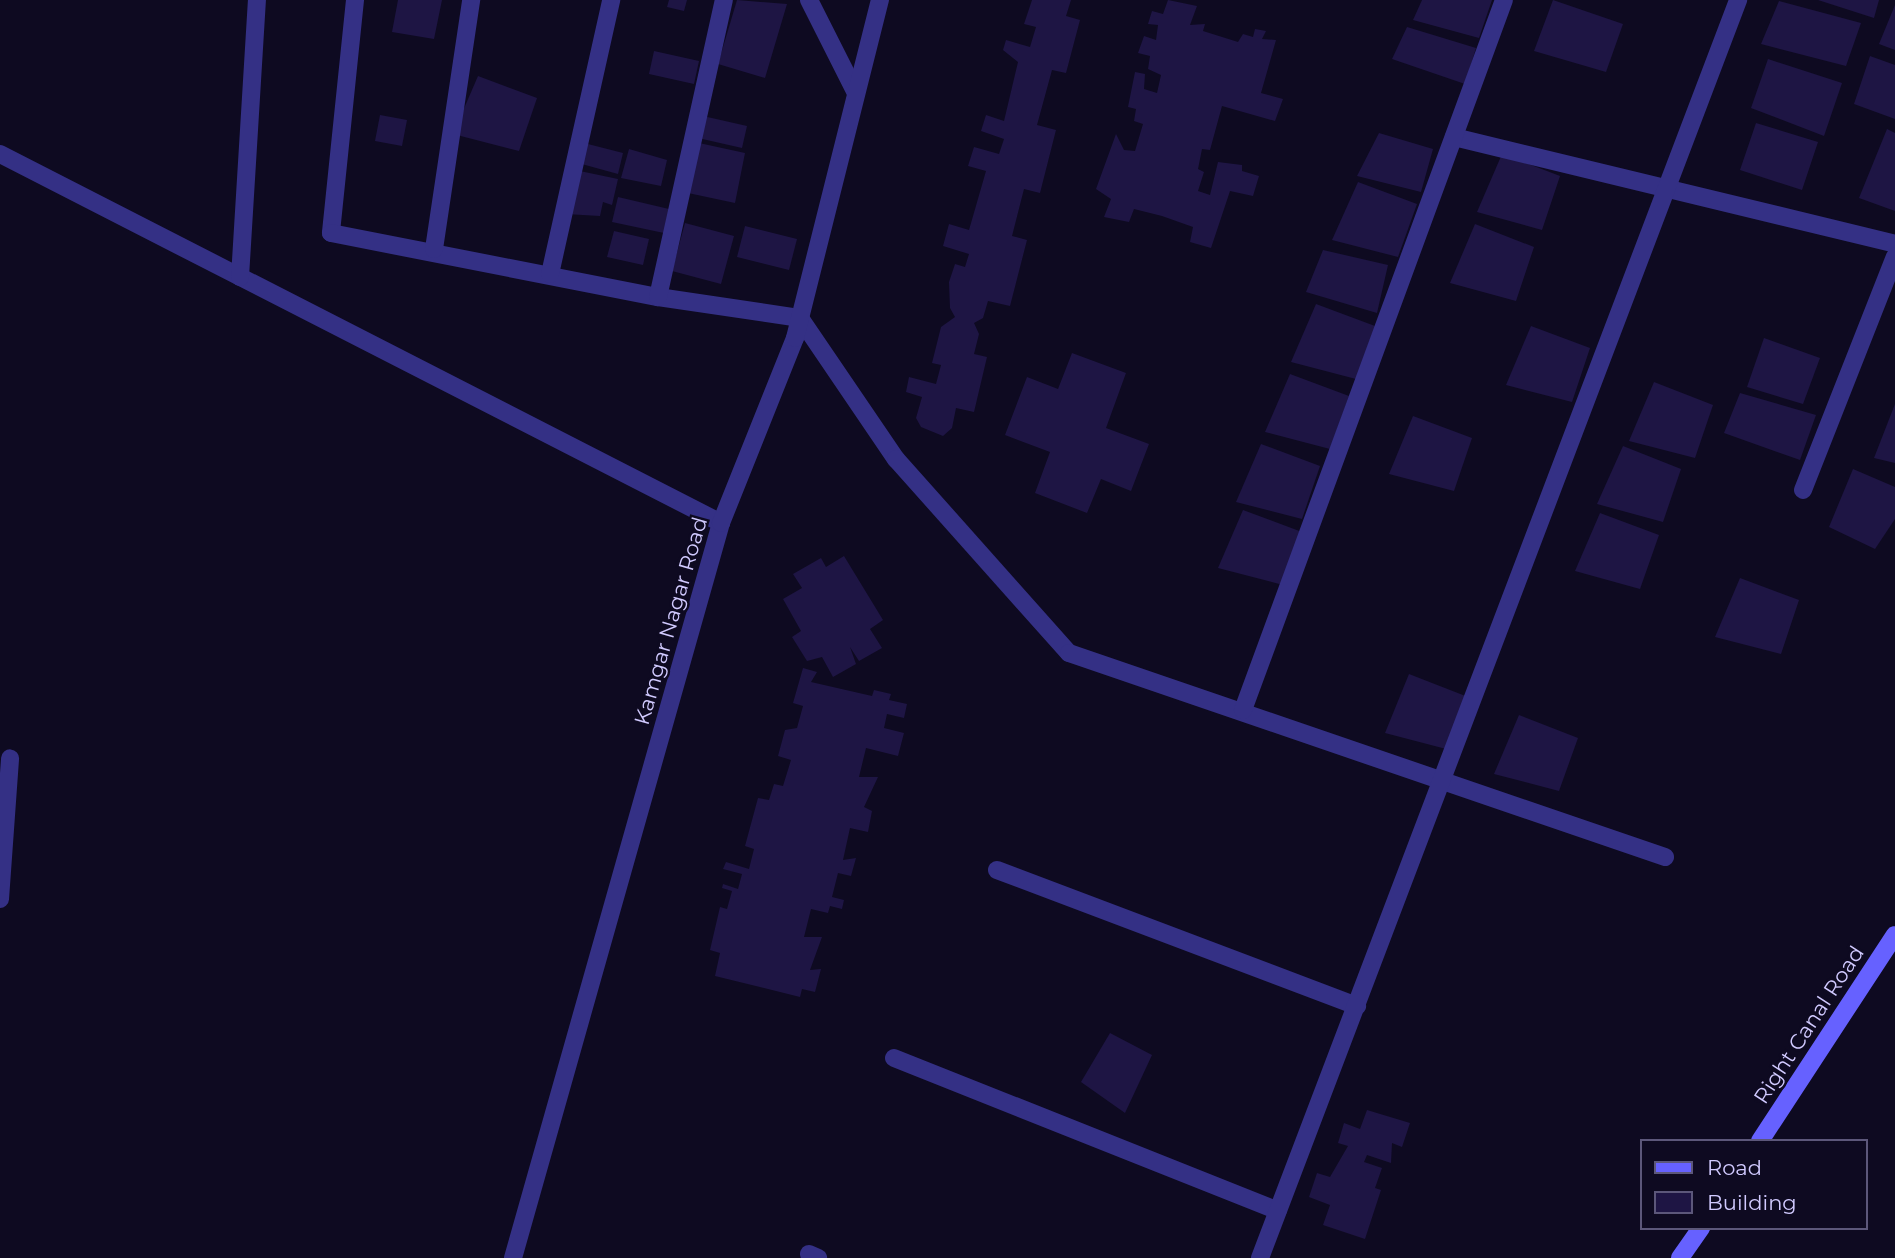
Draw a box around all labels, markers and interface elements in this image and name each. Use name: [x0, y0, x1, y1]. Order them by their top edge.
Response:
street label: Kamgar Nagar Road: [629, 514, 713, 728]
street label: Right Canal Road: [1749, 941, 1869, 1109]
legend: [1640, 1139, 1867, 1230]
text: Road: [1707, 1155, 1762, 1180]
text: Building: [1707, 1190, 1797, 1215]

